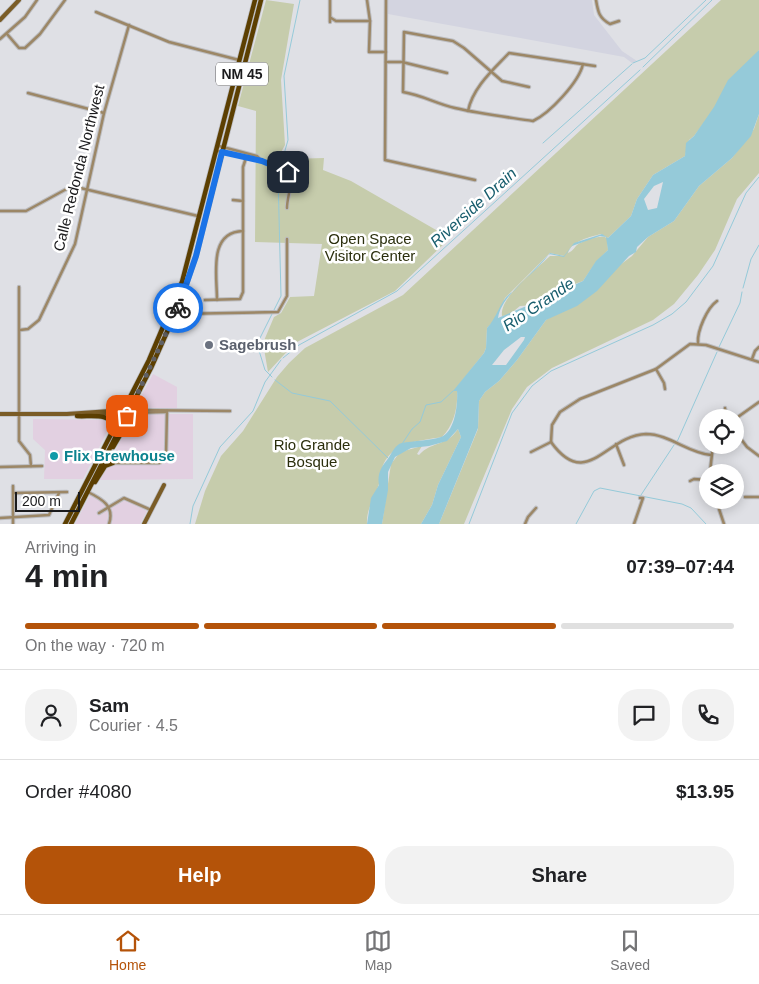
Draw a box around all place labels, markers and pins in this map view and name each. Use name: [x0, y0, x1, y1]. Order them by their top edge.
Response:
pin: [267, 151, 309, 193]
place label: Sagebrush: [219, 336, 297, 353]
marker: Sagebrush: [203, 339, 215, 351]
pin: [106, 395, 148, 437]
place label: Flix Brewhouse: [64, 447, 175, 464]
marker: Flix Brewhouse: [48, 450, 60, 462]

